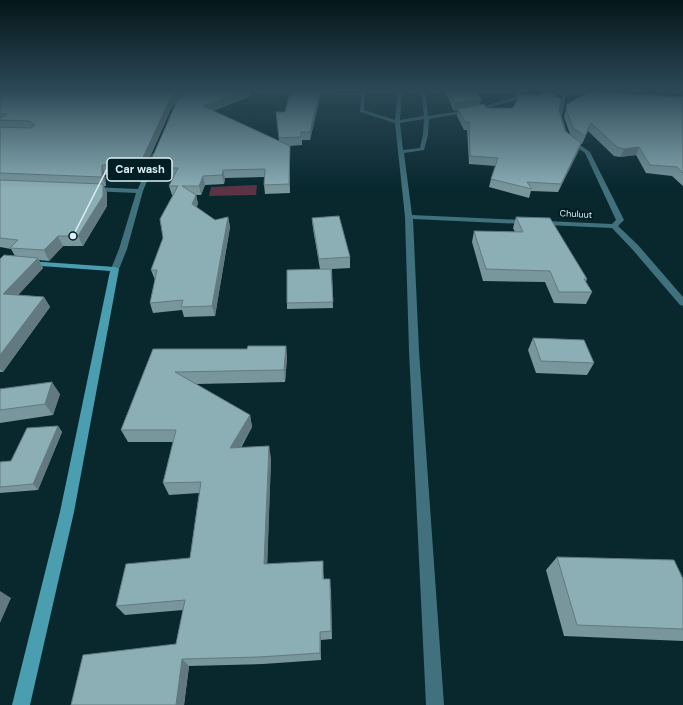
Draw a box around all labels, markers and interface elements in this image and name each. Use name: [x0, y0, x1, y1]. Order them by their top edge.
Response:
callout: Car wash: [107, 158, 172, 181]
text: Car wash: [115, 162, 165, 176]
street label: Chuluut: [559, 207, 593, 221]

